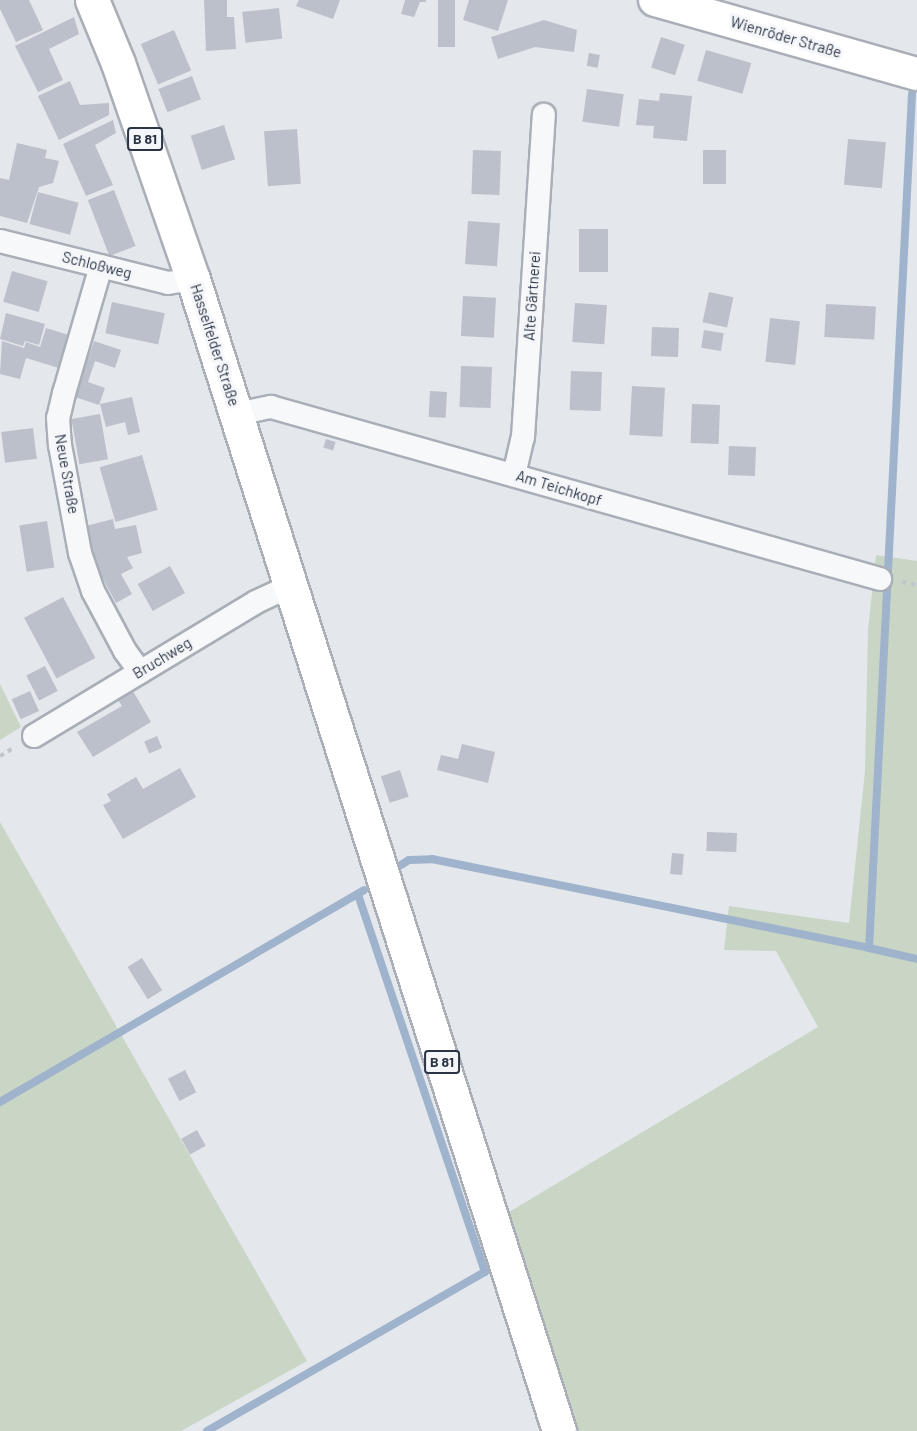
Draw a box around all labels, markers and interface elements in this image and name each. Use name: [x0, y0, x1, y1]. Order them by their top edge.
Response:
street label: Wienröder Straße: [728, 13, 844, 61]
road number: B 81: [127, 128, 163, 150]
street label: Schloßweg: [60, 248, 134, 282]
street label: Alte Gärtnerei: [520, 251, 544, 341]
street label: Hasselfelder Straße: [187, 282, 243, 408]
street label: Neue Straße: [51, 433, 83, 515]
street label: Am Teichkopf: [514, 466, 604, 510]
street label: Bruchweg: [129, 633, 195, 683]
road number: B 81: [424, 1051, 460, 1073]

